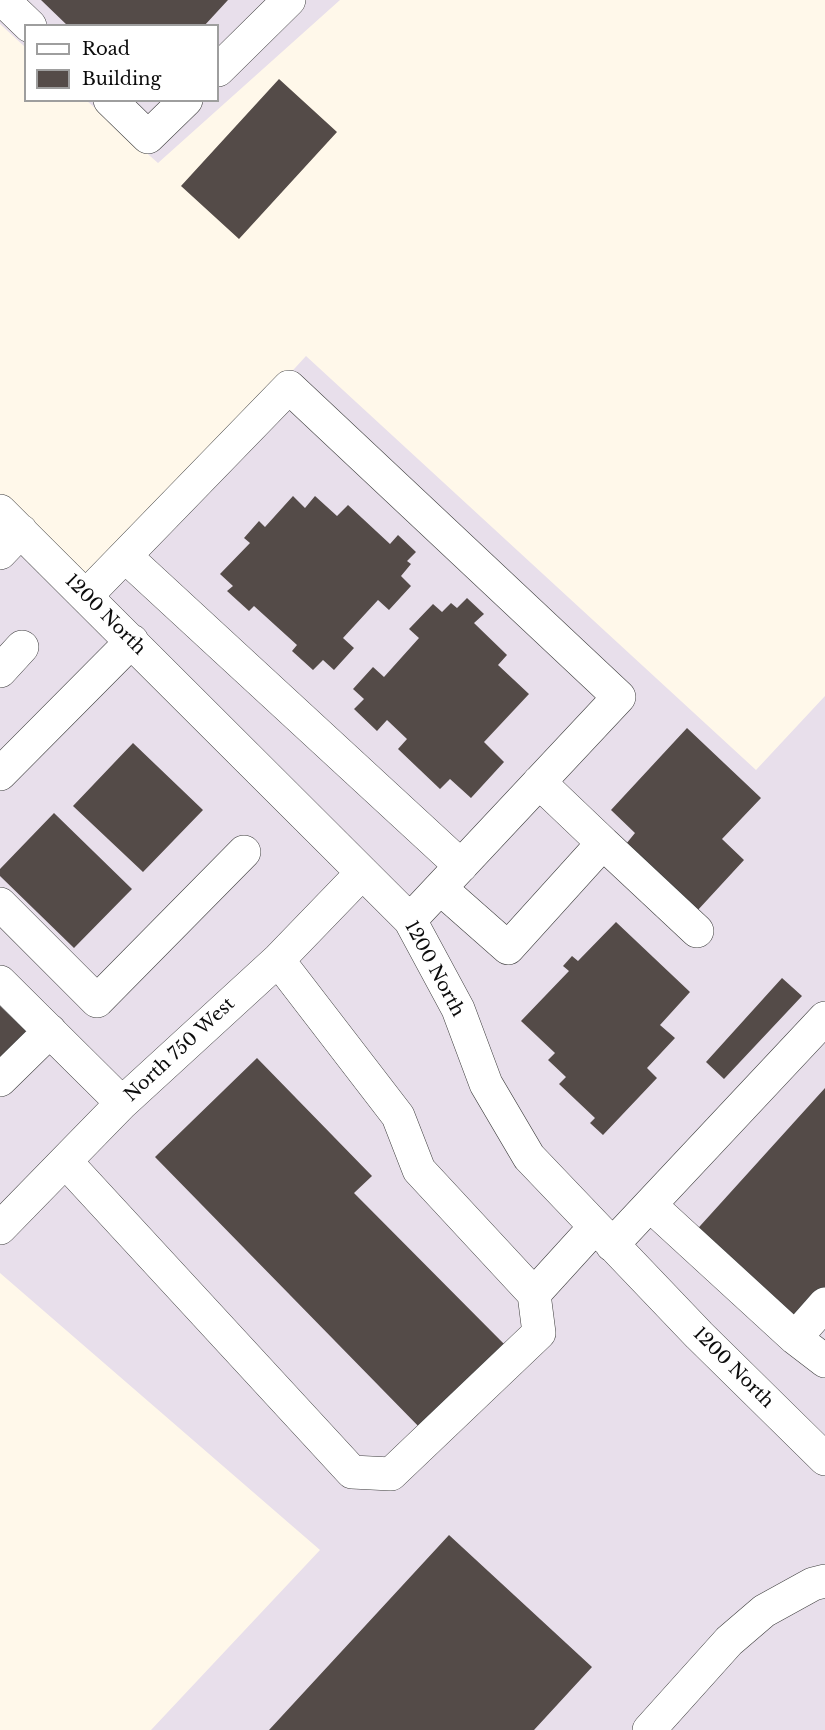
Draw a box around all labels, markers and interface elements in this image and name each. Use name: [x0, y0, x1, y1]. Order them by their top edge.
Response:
legend: [24, 24, 219, 102]
text: Road: [82, 38, 130, 60]
text: Building: [82, 68, 161, 90]
street label: 1200 North: [60, 570, 150, 660]
street label: 1200 North: [400, 917, 468, 1021]
street label: North 750 West: [121, 994, 239, 1106]
street label: 1200 North: [688, 1323, 778, 1413]

